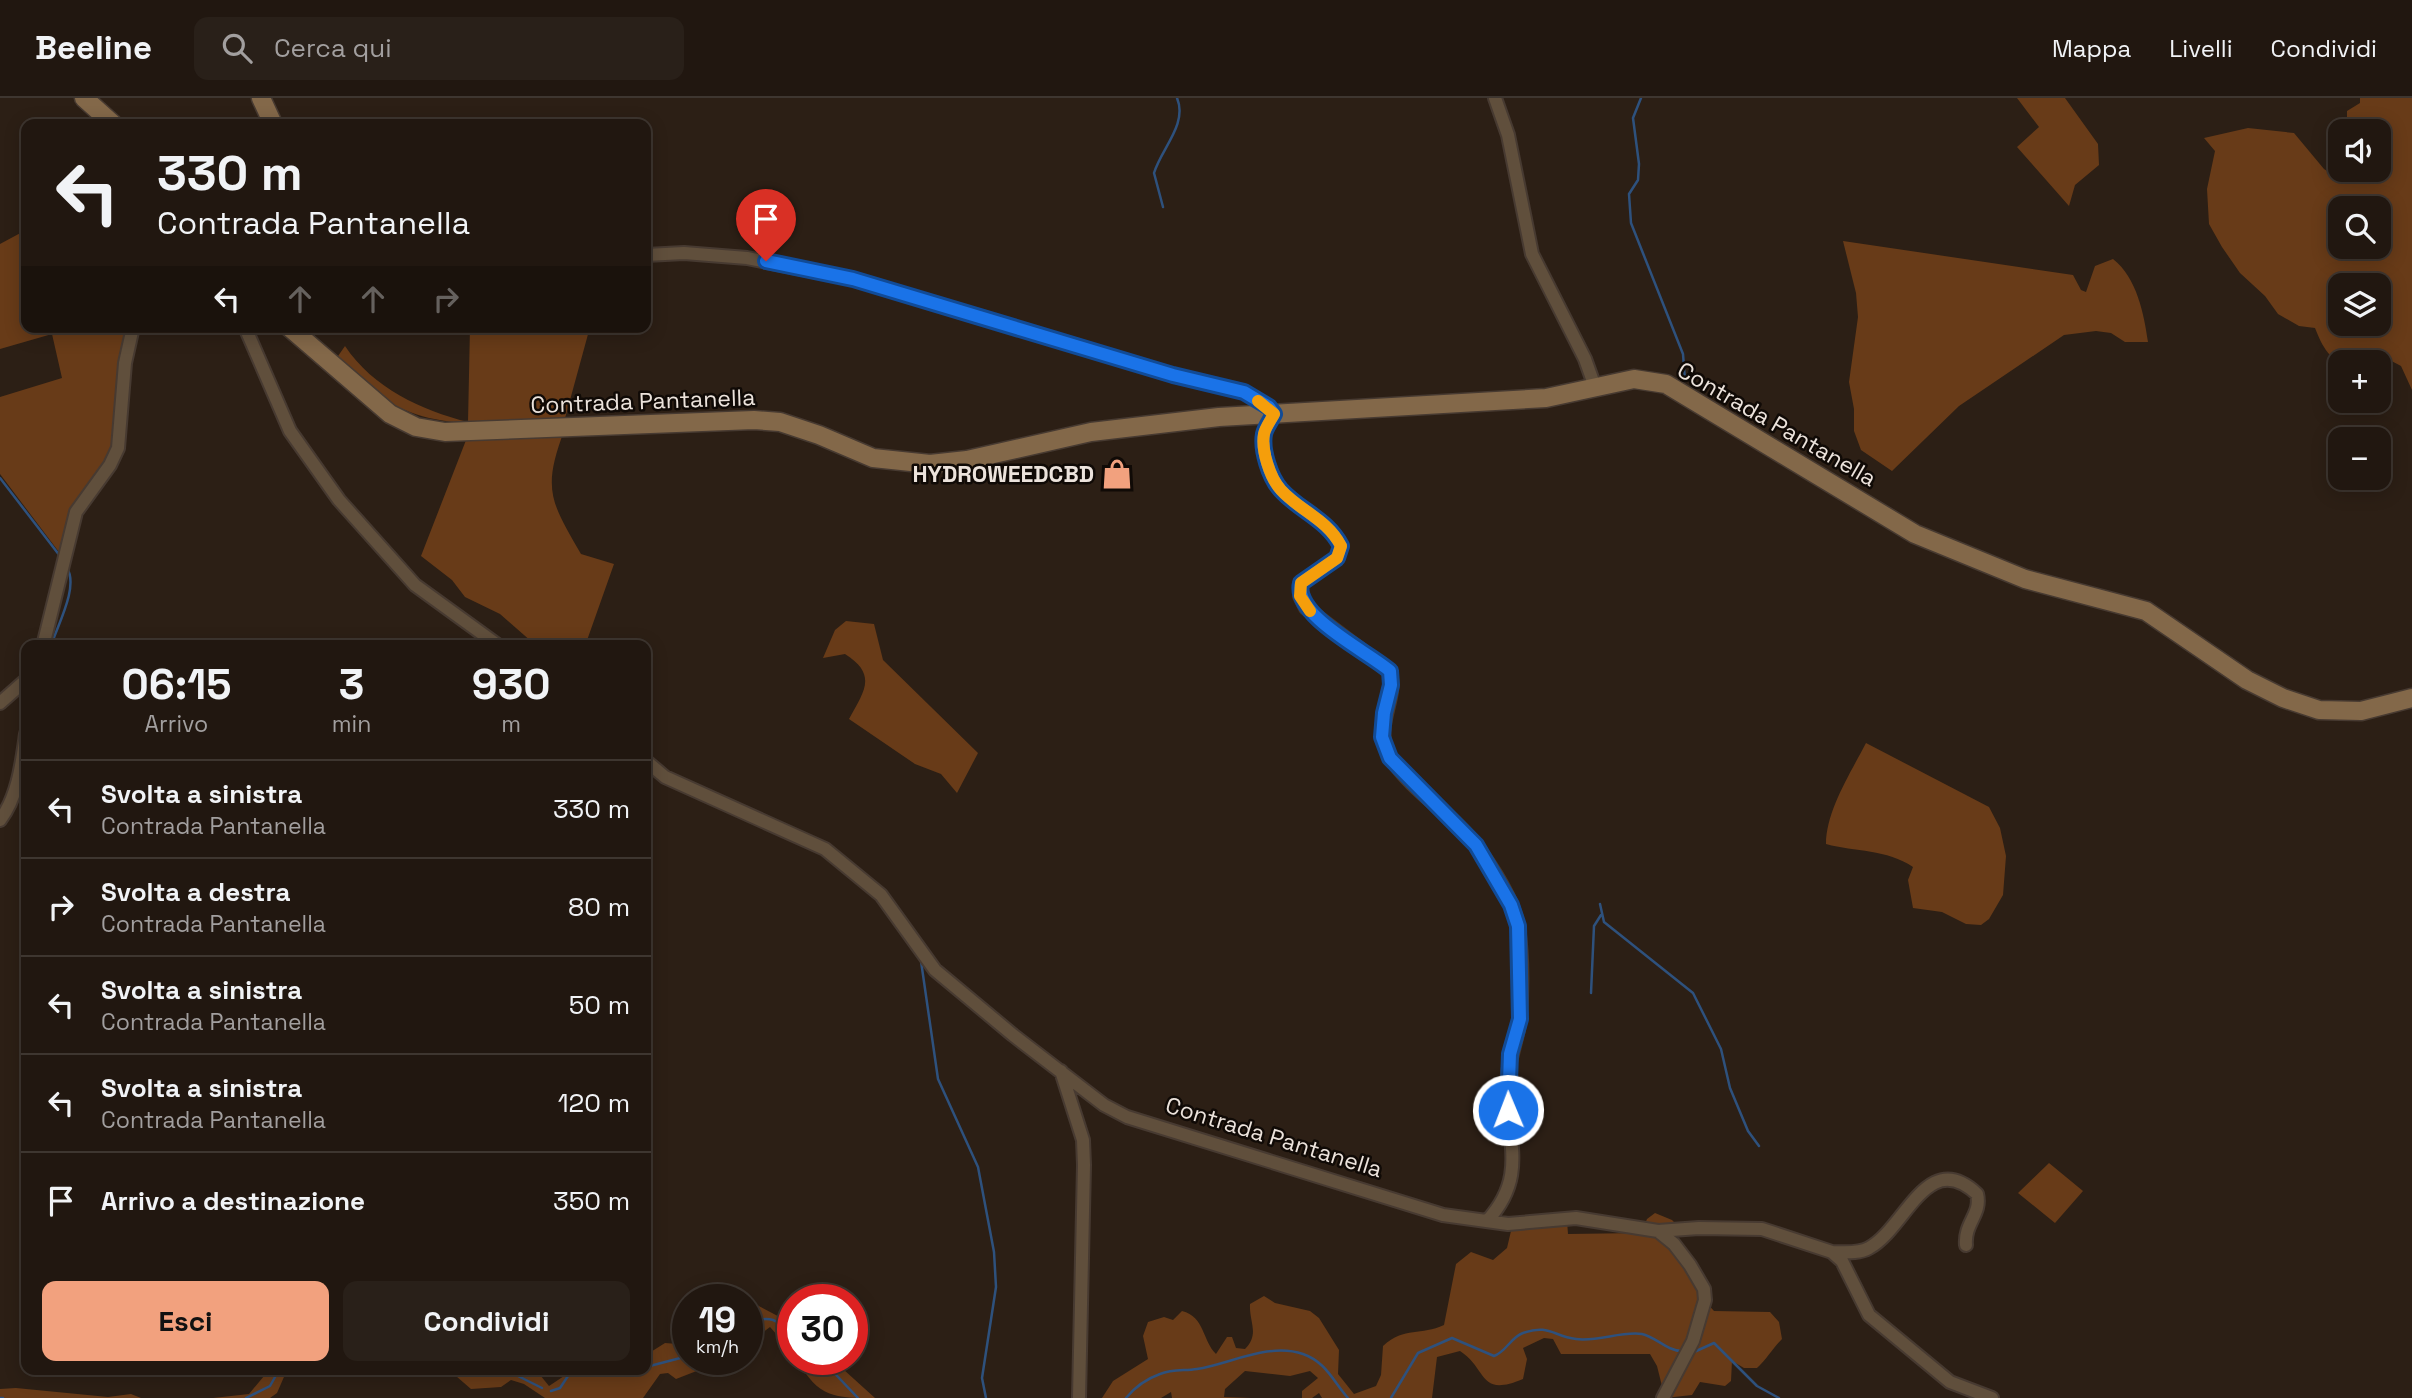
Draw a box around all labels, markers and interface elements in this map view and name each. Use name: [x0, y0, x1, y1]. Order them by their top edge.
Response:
search box: [194, 17, 684, 80]
text: Beeline: [35, 27, 152, 69]
icon: search: [218, 29, 256, 67]
text: Cerca qui: [274, 31, 392, 65]
text: Mappa: [2052, 33, 2131, 64]
text: Livelli: [2169, 33, 2233, 64]
text: Condividi: [2271, 33, 2377, 64]
map controls: [2328, 119, 2391, 490]
button: sound: [2328, 119, 2391, 182]
text: 330 m: [157, 142, 303, 204]
icon: left: [42, 147, 133, 238]
pin: [736, 189, 796, 261]
button: search: [2328, 196, 2391, 259]
icon: arrive: [747, 200, 785, 238]
text: Contrada Pantanella: [157, 203, 470, 243]
button: layers: [2328, 273, 2391, 336]
icon: left: [208, 280, 246, 318]
icon: ahead: [281, 280, 319, 318]
icon: ahead: [354, 280, 392, 318]
icon: right: [427, 280, 465, 318]
button: +: [2328, 350, 2391, 413]
street label: Contrada Pantanella: [1672, 355, 1882, 493]
street label: Contrada Pantanella: [530, 382, 756, 420]
button: −: [2328, 427, 2391, 490]
shop icon: HYDROWEEDCBD: [1100, 457, 1134, 491]
place label: HYDROWEEDCBD: [912, 459, 1094, 489]
text: 06:15: [121, 658, 231, 711]
text: 3: [339, 658, 364, 711]
text: 930: [472, 658, 551, 711]
text: Arrivo: [145, 709, 208, 739]
text: min: [332, 709, 371, 739]
text: m: [501, 709, 521, 739]
text: Svolta a sinistra: [101, 777, 302, 811]
icon: left: [42, 790, 80, 828]
text: 330 m: [553, 792, 630, 826]
text: Contrada Pantanella: [101, 811, 326, 841]
text: Svolta a destra: [101, 875, 290, 909]
icon: right: [42, 888, 80, 926]
text: 80 m: [568, 890, 630, 924]
text: Contrada Pantanella: [101, 909, 326, 939]
text: Svolta a sinistra: [101, 973, 302, 1007]
icon: left: [42, 986, 80, 1024]
text: 50 m: [569, 988, 630, 1022]
text: Contrada Pantanella: [101, 1007, 326, 1037]
text: Svolta a sinistra: [101, 1071, 302, 1105]
position arrow: [1471, 1073, 1545, 1147]
icon: left: [42, 1084, 80, 1122]
text: 120 m: [558, 1086, 630, 1120]
street label: Contrada Pantanella: [1162, 1090, 1386, 1184]
text: Contrada Pantanella: [101, 1105, 326, 1135]
icon: arrive: [42, 1182, 80, 1220]
text: Arrivo a destinazione: [101, 1184, 365, 1218]
text: 350 m: [553, 1184, 630, 1218]
button: Esci: [42, 1281, 329, 1361]
button: Condividi: [343, 1281, 630, 1361]
speed limit sign: 30: [777, 1284, 868, 1375]
text: 19: [699, 1298, 736, 1342]
text: km/h: [696, 1335, 739, 1358]

